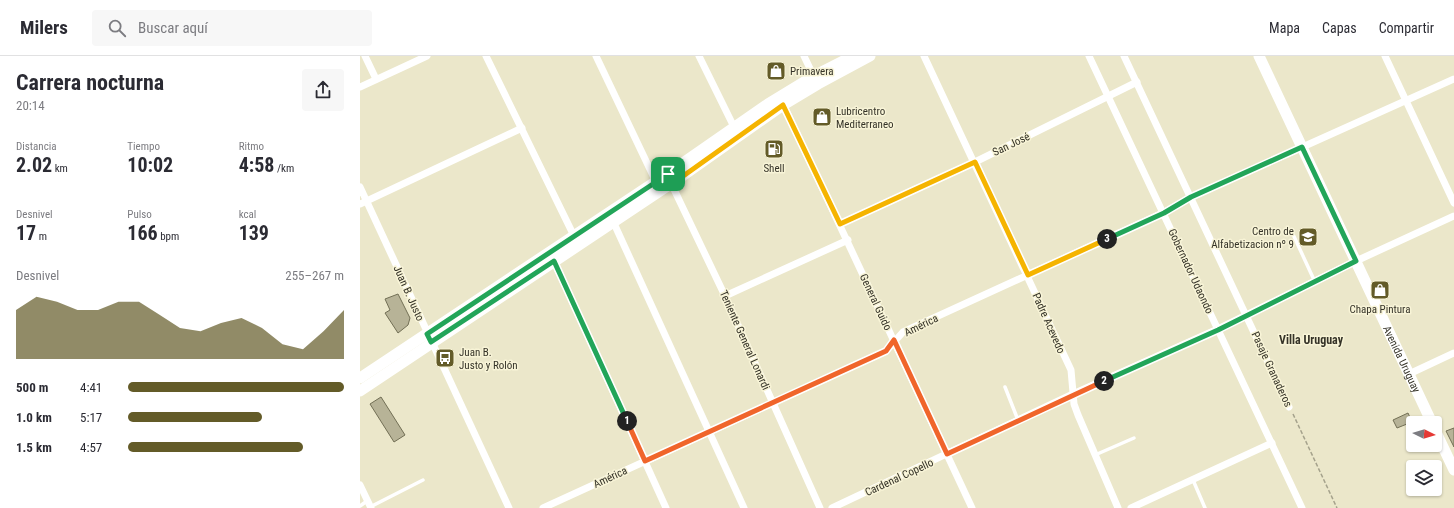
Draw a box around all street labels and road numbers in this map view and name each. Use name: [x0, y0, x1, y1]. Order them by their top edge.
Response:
street label: San José: [990, 130, 1032, 159]
street label: Gobernador Udaondo: [1165, 227, 1216, 316]
street label: Juan B. Justo: [391, 263, 427, 323]
street label: General Guido: [857, 272, 895, 333]
street label: Teniente General Lonardi: [717, 288, 772, 392]
street label: Padre Acevedo: [1029, 291, 1068, 356]
street label: América: [902, 312, 940, 339]
street label: Avenida Uruguay: [1380, 324, 1423, 395]
street label: Pasaje Granaderos: [1248, 329, 1295, 409]
street label: Cardenal Copello: [863, 456, 936, 499]
street label: América: [591, 464, 629, 491]

